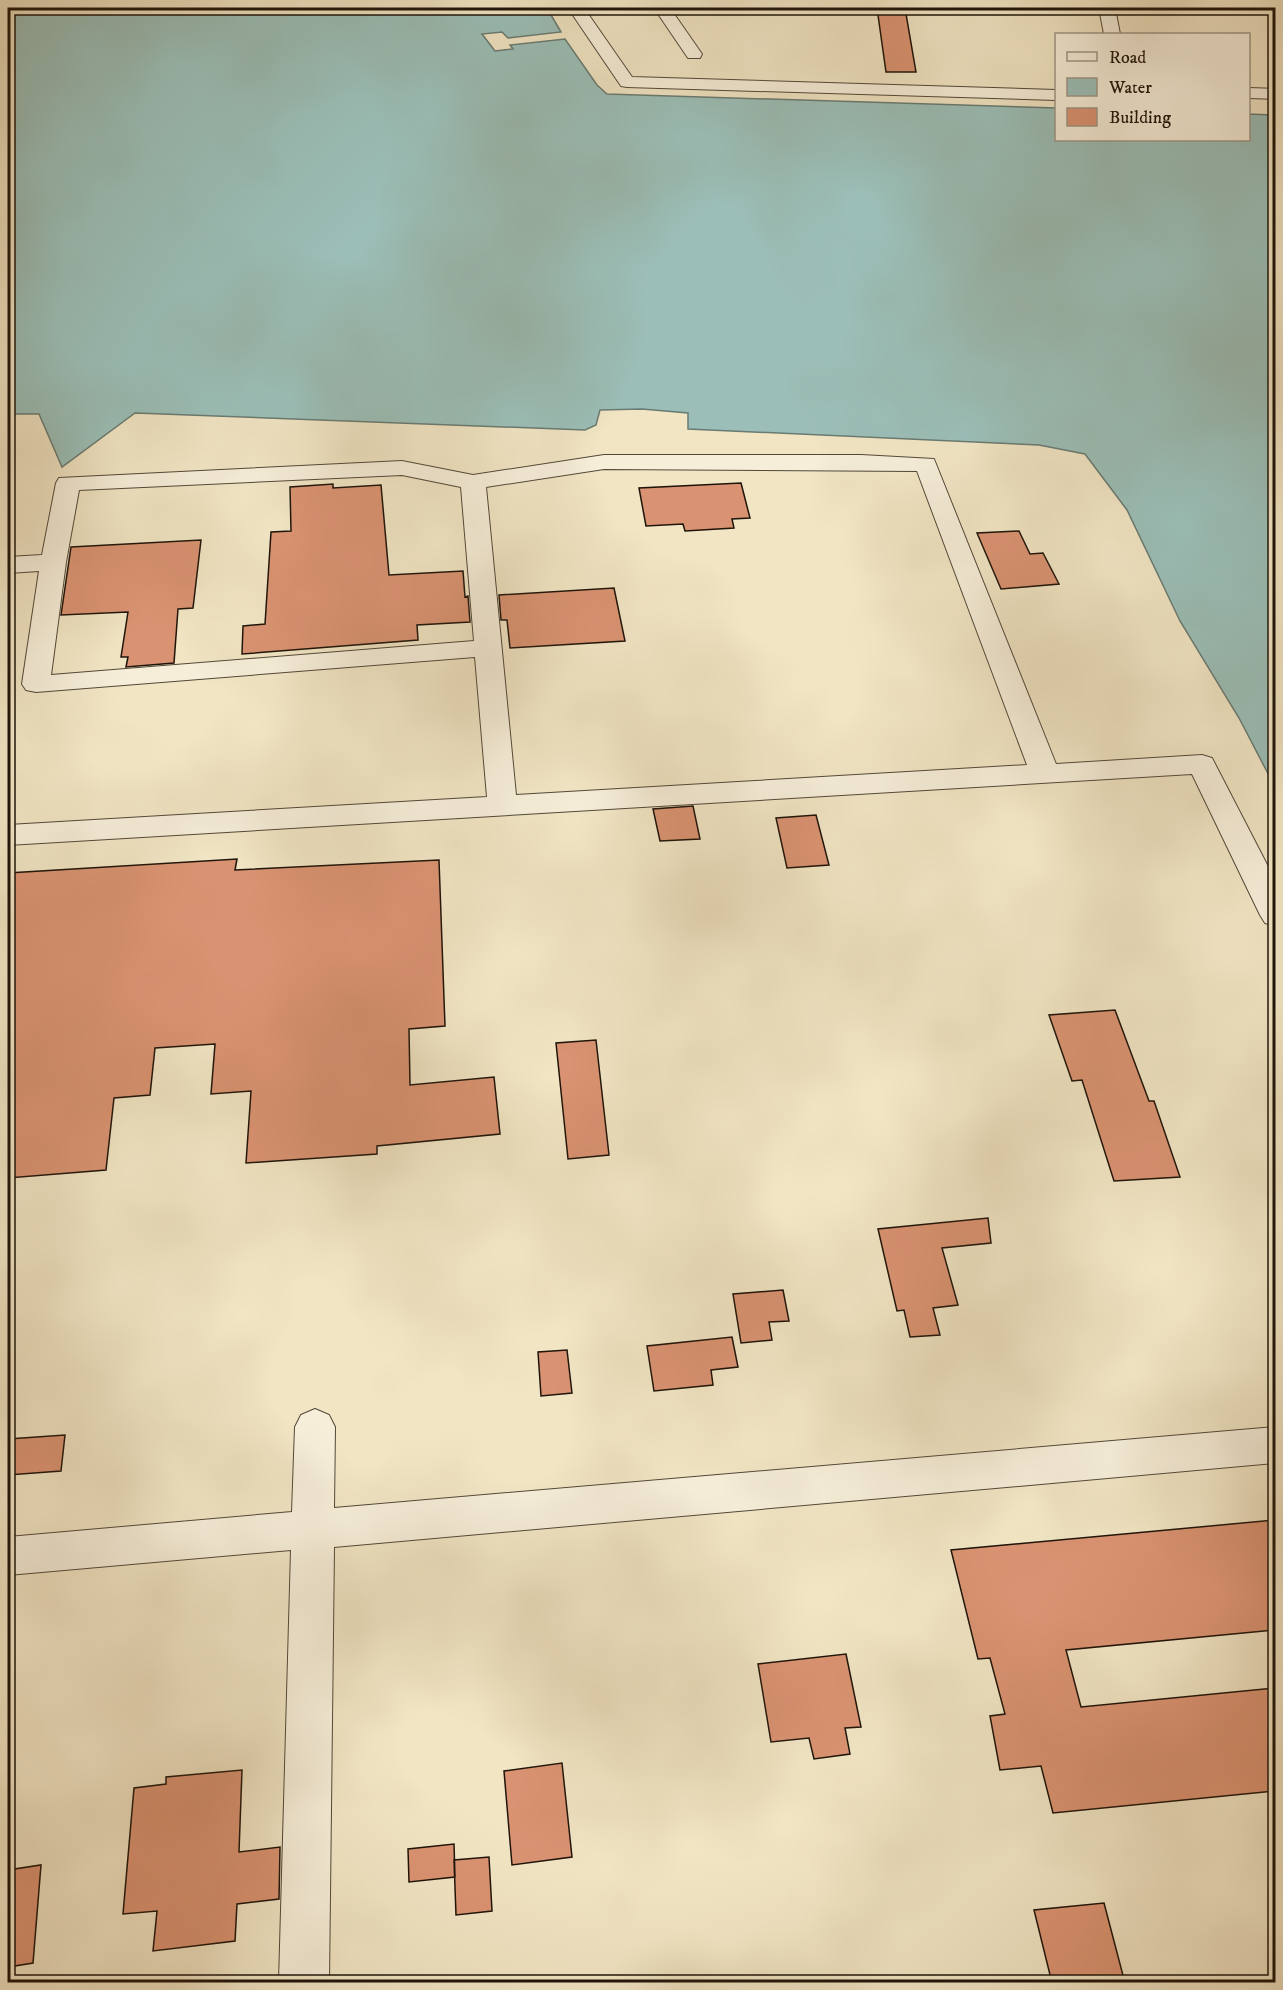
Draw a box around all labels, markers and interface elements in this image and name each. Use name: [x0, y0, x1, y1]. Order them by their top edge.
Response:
legend: [1055, 33, 1250, 141]
text: Road: [1109, 47, 1146, 69]
text: Water: [1108, 77, 1152, 99]
text: Building: [1109, 107, 1171, 129]

